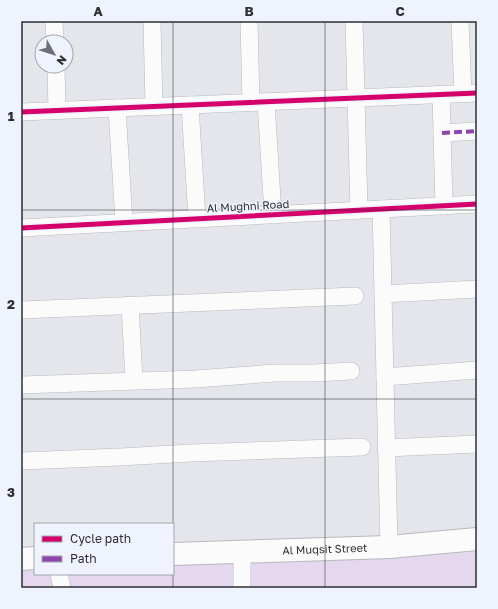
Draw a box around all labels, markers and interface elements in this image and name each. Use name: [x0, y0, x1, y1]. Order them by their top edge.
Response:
text: A: [93, 3, 103, 19]
text: B: [244, 3, 254, 19]
text: C: [395, 3, 405, 19]
north arrow: [34, 34, 74, 74]
text: N: [54, 53, 70, 68]
text: 1: [8, 108, 15, 124]
street label: Al Mughni Road: [206, 197, 289, 214]
text: 2: [7, 296, 15, 312]
text: 3: [7, 484, 15, 500]
legend: [34, 523, 174, 575]
text: Cycle path: [70, 531, 131, 546]
street label: Al Muqsit Street: [282, 541, 368, 556]
text: Path: [70, 551, 97, 566]

